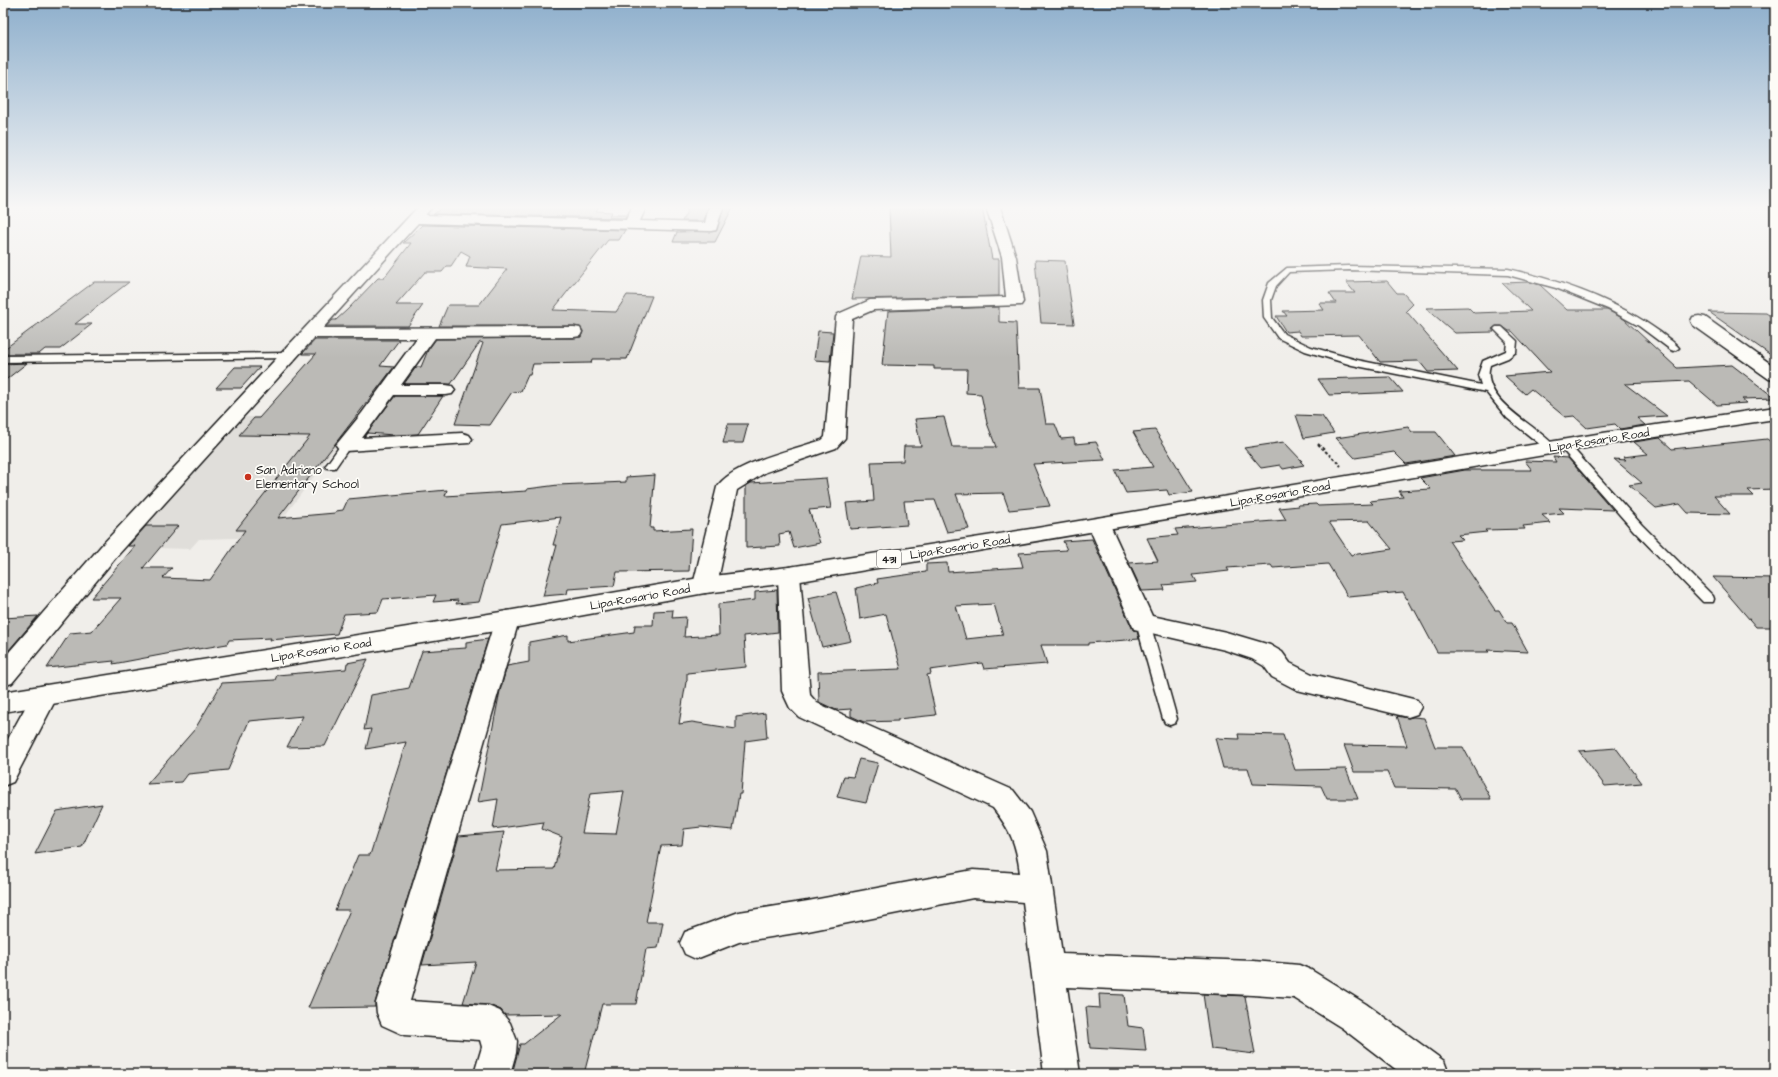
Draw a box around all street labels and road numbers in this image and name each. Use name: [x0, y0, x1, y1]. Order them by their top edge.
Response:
street label: Lipa-Rosario Road: [1548, 424, 1651, 457]
street label: Lipa-Rosario Road: [1229, 477, 1332, 512]
street label: Lipa-Rosario Road: [909, 531, 1012, 564]
road number: 431: [877, 550, 901, 568]
street label: Lipa-Rosario Road: [589, 580, 692, 615]
street label: Lipa-Rosario Road: [270, 634, 373, 667]

